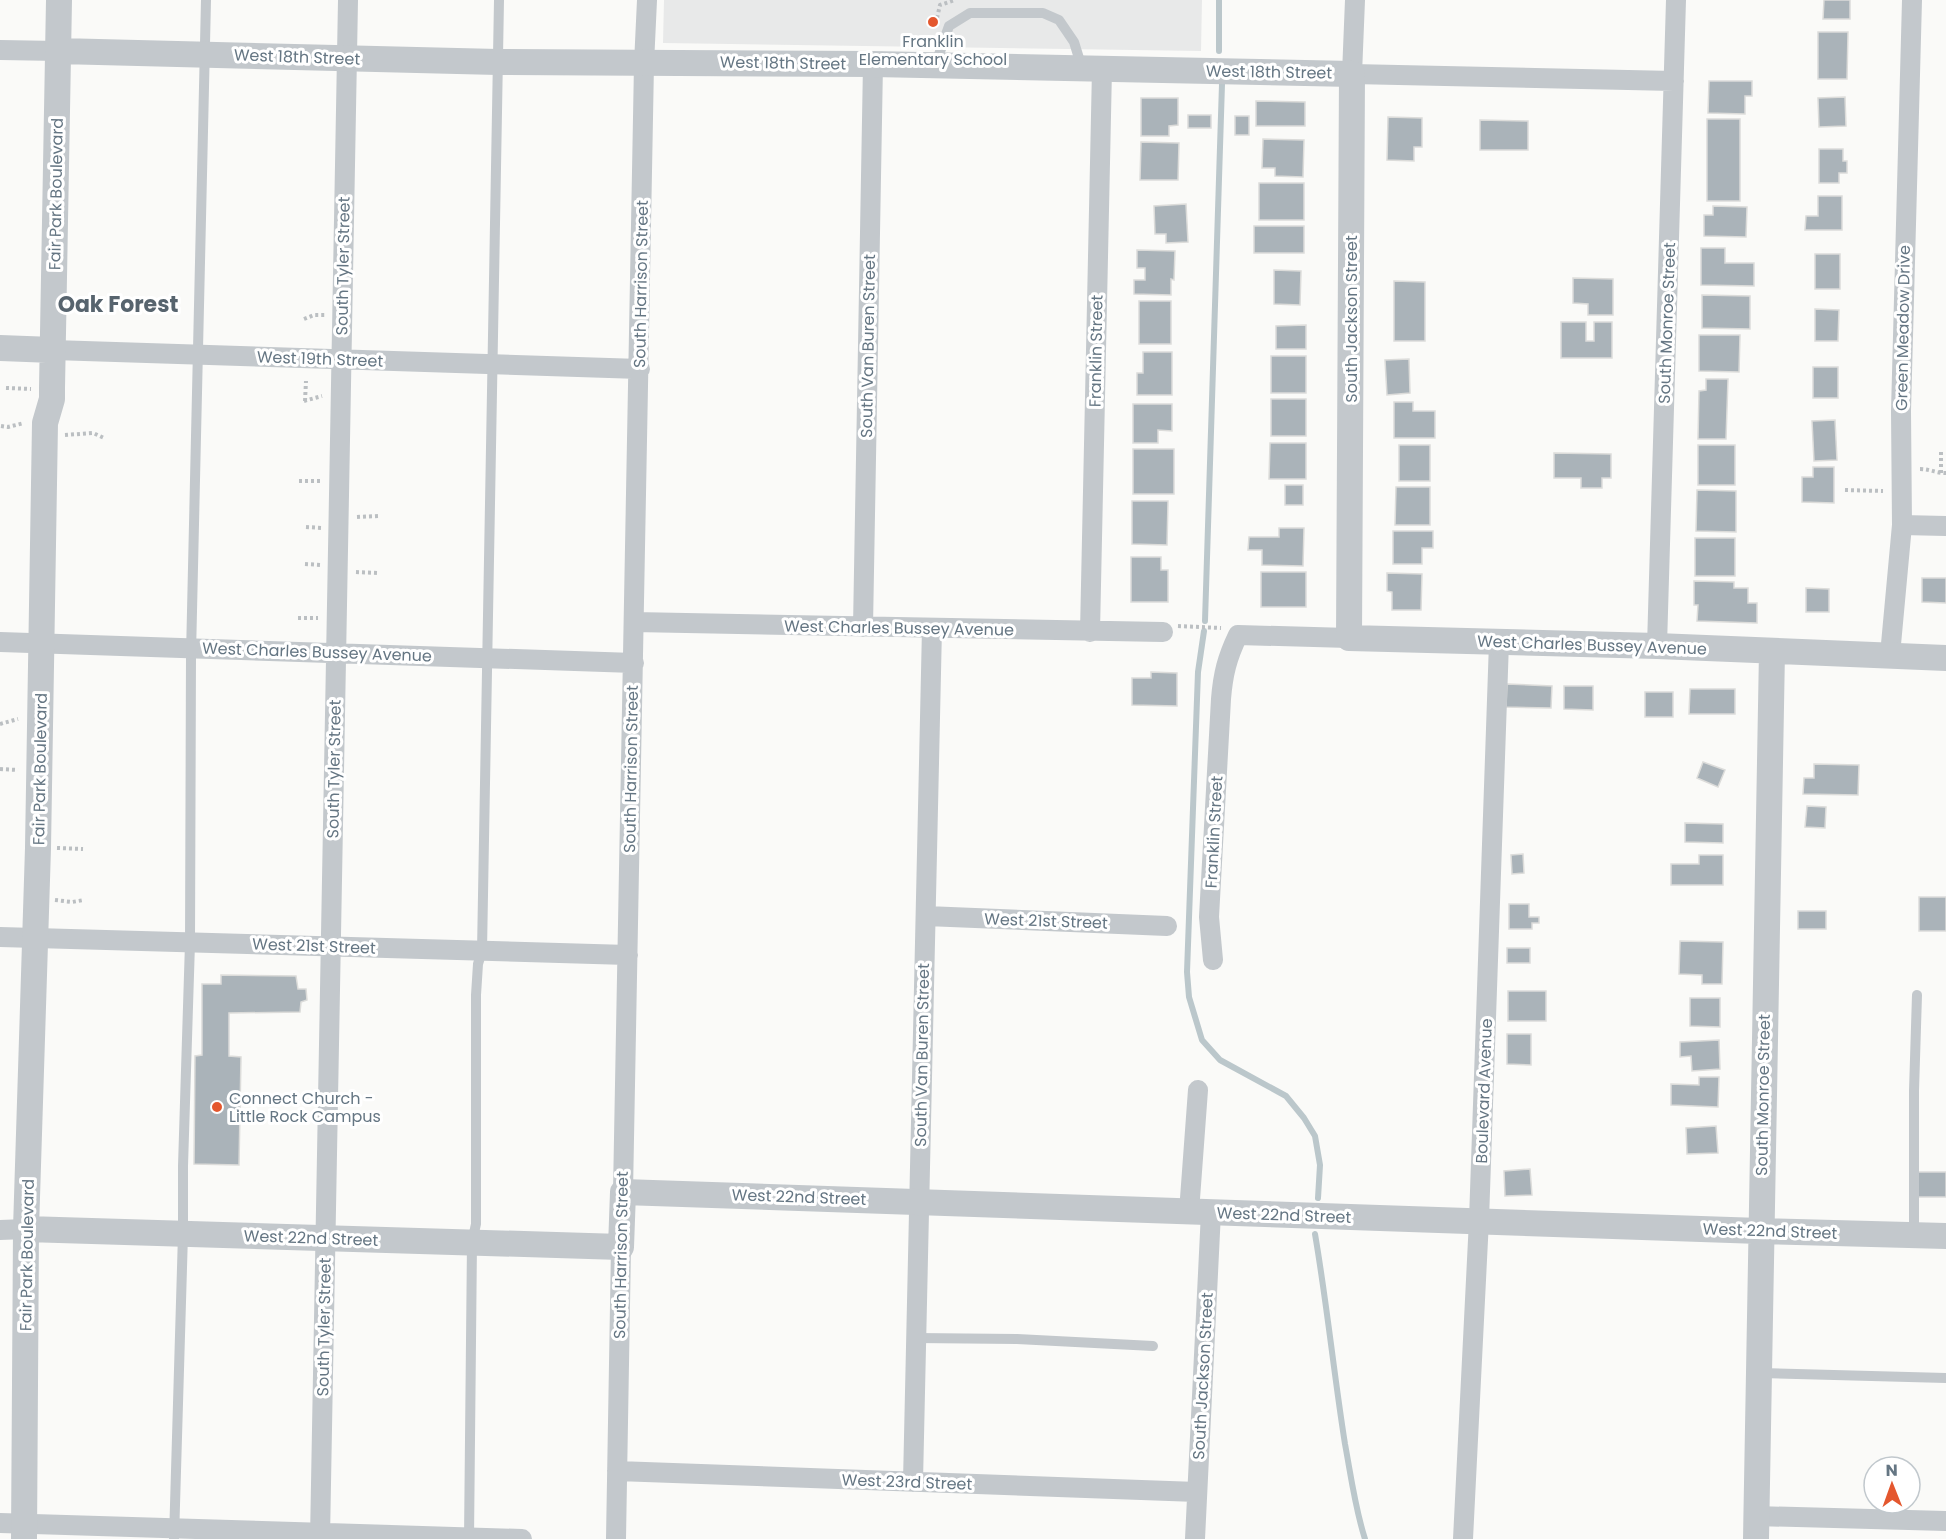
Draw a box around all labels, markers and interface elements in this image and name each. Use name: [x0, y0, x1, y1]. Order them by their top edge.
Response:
marker: Franklin Elementary School: [926, 15, 940, 29]
place label: Franklin Elementary School: [859, 30, 1007, 71]
street label: West 18th Street: [233, 43, 361, 71]
street label: West 18th Street: [720, 50, 847, 76]
street label: West 18th Street: [1206, 59, 1333, 85]
street label: Fair Park Boulevard: [43, 118, 69, 270]
street label: South Tyler Street: [330, 196, 356, 336]
street label: South Harrison Street: [628, 200, 654, 368]
street label: South Jackson Street: [1340, 235, 1363, 403]
street label: South Monroe Street: [1653, 242, 1681, 404]
street label: Green Meadow Drive: [1890, 245, 1916, 411]
street label: South Van Buren Street: [855, 254, 881, 438]
district label: Oak Forest: [58, 289, 178, 320]
street label: Franklin Street: [1084, 294, 1108, 407]
street label: West 19th Street: [256, 345, 384, 373]
street label: West Charles Bussey Avenue: [784, 614, 1014, 642]
street label: West Charles Bussey Avenue: [1477, 629, 1707, 661]
street label: West Charles Bussey Avenue: [202, 636, 432, 668]
street label: South Harrison Street: [618, 685, 644, 853]
street label: Fair Park Boulevard: [27, 693, 53, 845]
street label: South Tyler Street: [321, 699, 347, 839]
street label: Franklin Street: [1200, 775, 1228, 889]
street label: West 21st Street: [984, 907, 1108, 935]
street label: West 21st Street: [252, 932, 376, 960]
street label: South Van Buren Street: [909, 963, 935, 1147]
street label: South Monroe Street: [1750, 1014, 1776, 1176]
street label: Boulevard Avenue: [1470, 1018, 1498, 1164]
place label: Connect Church - Little Rock Campus: [229, 1087, 381, 1128]
marker: Connect Church - Little Rock Campus: [210, 1100, 224, 1114]
street label: South Harrison Street: [608, 1171, 634, 1339]
street label: Fair Park Boulevard: [14, 1179, 40, 1331]
street label: West 22nd Street: [731, 1183, 867, 1211]
street label: West 22nd Street: [1216, 1201, 1352, 1229]
street label: West 22nd Street: [1702, 1217, 1838, 1245]
street label: West 22nd Street: [243, 1224, 379, 1252]
street label: South Tyler Street: [311, 1257, 337, 1397]
street label: South Jackson Street: [1187, 1292, 1219, 1460]
north arrow: [1862, 1455, 1922, 1515]
text: N: [1886, 1459, 1898, 1482]
street label: West 23rd Street: [841, 1468, 973, 1496]

